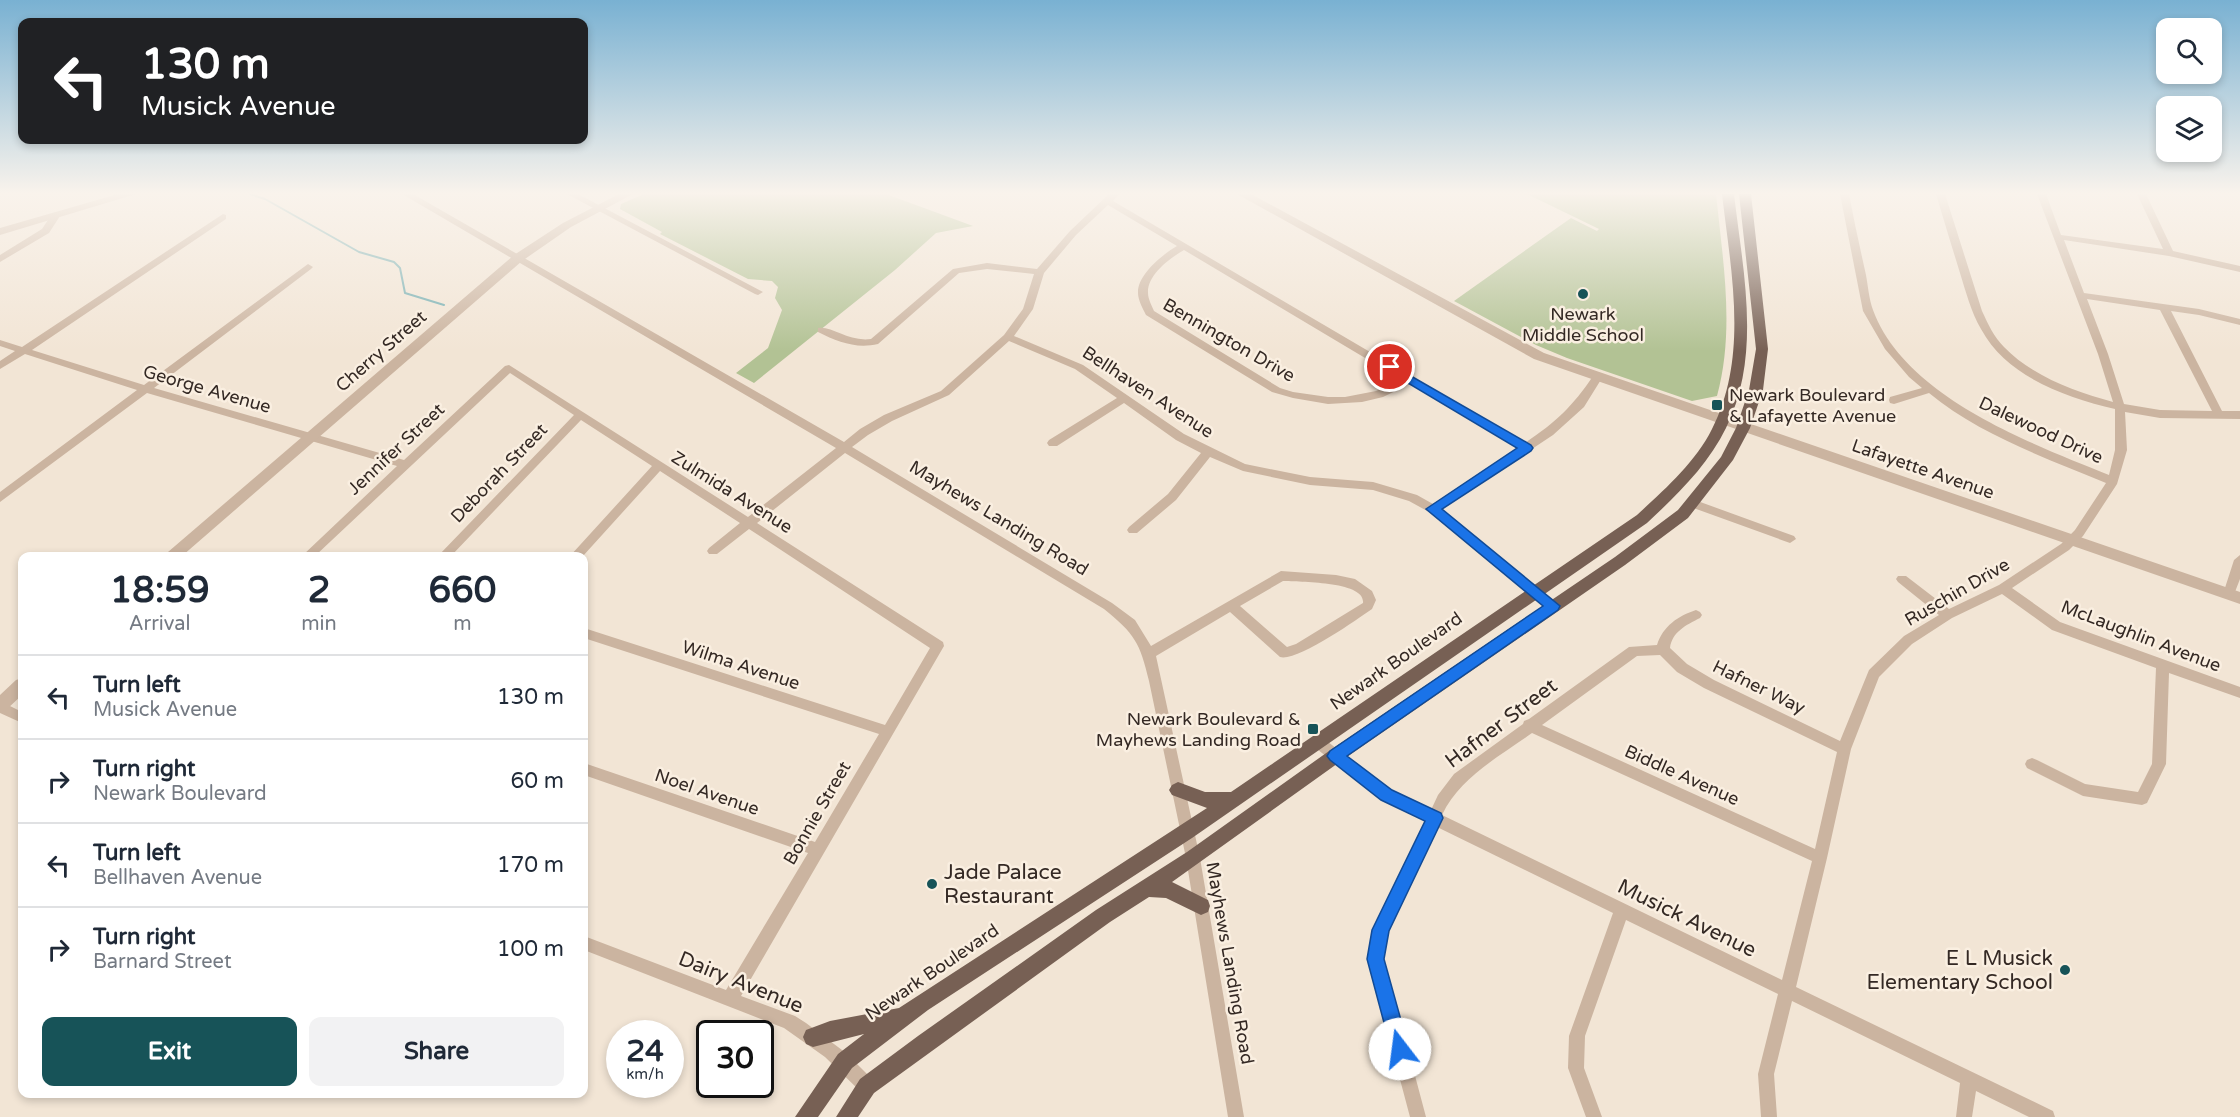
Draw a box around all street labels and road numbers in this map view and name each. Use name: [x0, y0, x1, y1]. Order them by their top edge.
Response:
street label: Bennington Drive: [1159, 293, 1299, 387]
street label: Cherry Street: [331, 305, 431, 396]
street label: Bellhaven Avenue: [1078, 341, 1218, 443]
street label: George Avenue: [141, 360, 273, 418]
street label: Dalewood Drive: [1975, 392, 2107, 468]
street label: Jennifer Street: [343, 398, 449, 500]
street label: Deborah Street: [446, 419, 552, 527]
street label: Lafayette Avenue: [1849, 434, 1997, 504]
street label: Zulmida Avenue: [667, 446, 797, 538]
street label: Mayhews Landing Road: [905, 456, 1093, 580]
street label: Ruschin Drive: [1901, 553, 2013, 631]
street label: McLaughlin Avenue: [2058, 595, 2224, 677]
street label: Newark Boulevard: [1326, 607, 1466, 715]
street label: Wilma Avenue: [679, 636, 803, 694]
street label: Hafner Way: [1709, 655, 1809, 719]
street label: Hafner Street: [1440, 673, 1562, 774]
street label: Biddle Avenue: [1621, 740, 1743, 810]
street label: Bonnie Street: [778, 757, 856, 869]
street label: Noel Avenue: [652, 764, 762, 820]
street label: Mayhews Landing Road: [1201, 860, 1259, 1066]
street label: Musick Avenue: [1613, 874, 1760, 963]
street label: Newark Boulevard: [861, 919, 1003, 1025]
street label: Dairy Avenue: [675, 946, 807, 1019]

